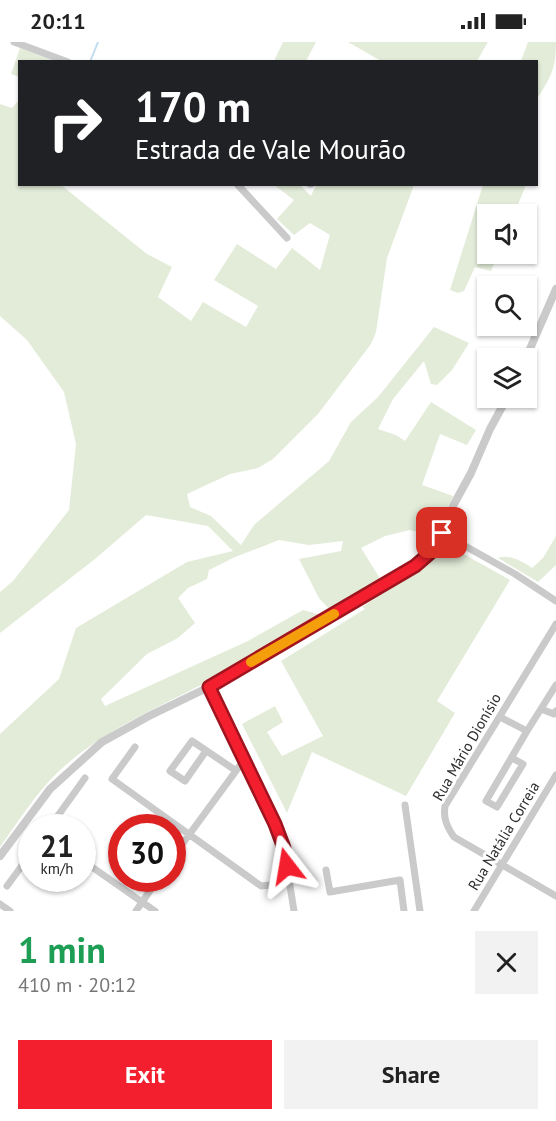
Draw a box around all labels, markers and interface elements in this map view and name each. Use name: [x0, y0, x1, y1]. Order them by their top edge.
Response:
text: 20:11: [30, 7, 86, 35]
text: 170 m: [135, 79, 251, 134]
icon: right: [36, 84, 114, 162]
text: Estrada de Vale Mourão: [135, 132, 406, 166]
map controls: [477, 204, 537, 408]
button: sound: [477, 204, 537, 264]
button: search: [477, 276, 537, 336]
button: layers: [477, 348, 537, 408]
pin: [416, 507, 467, 558]
icon: arrive: [425, 516, 458, 549]
street label: Rua Mário Dionísio: [428, 689, 505, 804]
street label: Rua Natália Correia: [464, 778, 544, 894]
speed limit sign: 30: [108, 814, 186, 892]
text: 21: [40, 826, 74, 865]
position arrow: [255, 834, 319, 898]
text: km/h: [41, 859, 73, 878]
text: 1 min: [18, 926, 106, 973]
button: close: [475, 931, 538, 994]
text: 410 m · 20:12: [18, 972, 136, 998]
button: Exit: [18, 1040, 272, 1109]
button: Share: [284, 1040, 538, 1109]

